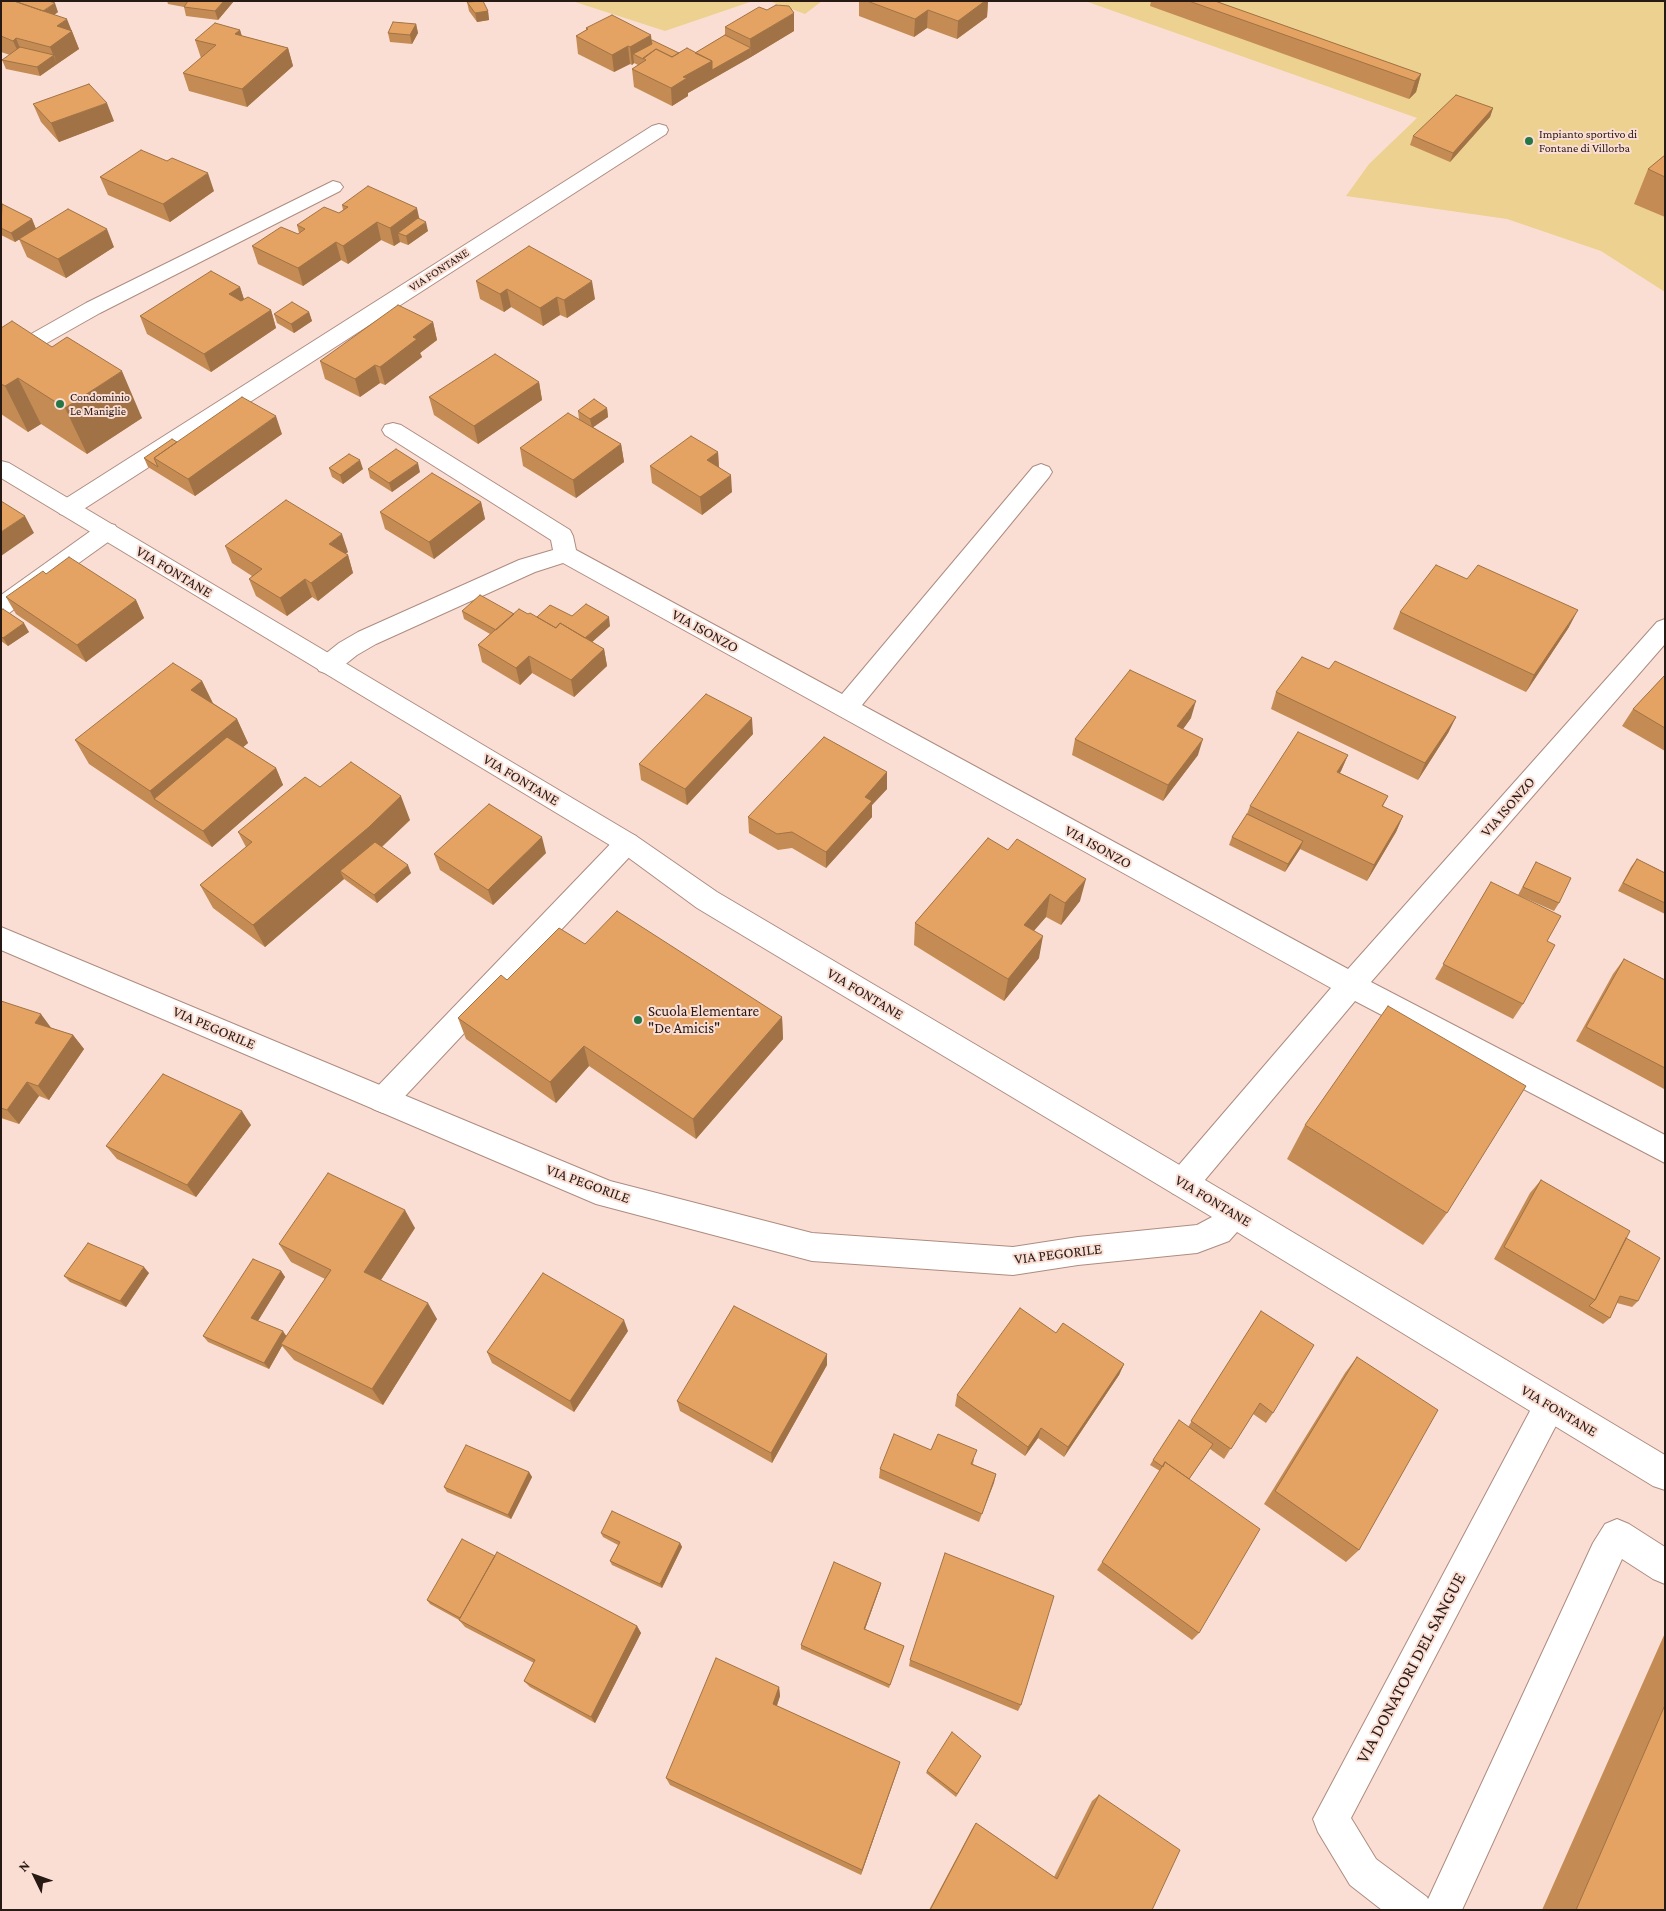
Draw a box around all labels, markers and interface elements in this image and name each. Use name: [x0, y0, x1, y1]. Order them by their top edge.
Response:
place label: Impianto sportivo di Fontane di Villorba: [1539, 127, 1637, 155]
marker: Impianto sportivo di Fontane di Villorba: [1523, 135, 1535, 147]
street label: VIA FONTANE: [406, 245, 472, 295]
place label: Condominio Le Maniglie: [70, 390, 130, 418]
marker: Condominio Le Maniglie: [54, 398, 66, 410]
street label: VIA FONTANE: [133, 542, 215, 602]
street label: VIA ISONZO: [668, 605, 742, 657]
street label: VIA FONTANE: [480, 750, 562, 810]
street label: VIA ISONZO: [1477, 773, 1539, 841]
street label: VIA ISONZO: [1061, 821, 1135, 873]
street label: VIA FONTANE: [824, 964, 906, 1024]
place label: Scuola Elementare "De Amicis": [648, 1002, 759, 1037]
street label: VIA PEGORILE: [170, 1003, 258, 1053]
marker: Scuola Elementare "De Amicis": [632, 1014, 644, 1026]
street label: VIA PEGORILE: [544, 1160, 632, 1208]
street label: VIA FONTANE: [1172, 1171, 1254, 1231]
street label: VIA PEGORILE: [1013, 1240, 1103, 1268]
street label: VIA FONTANE: [1518, 1381, 1600, 1441]
street label: VIA DONATORI DEL SANGUE: [1352, 1569, 1470, 1767]
north arrow: [10, 1851, 60, 1901]
text: N: [15, 1857, 33, 1875]

